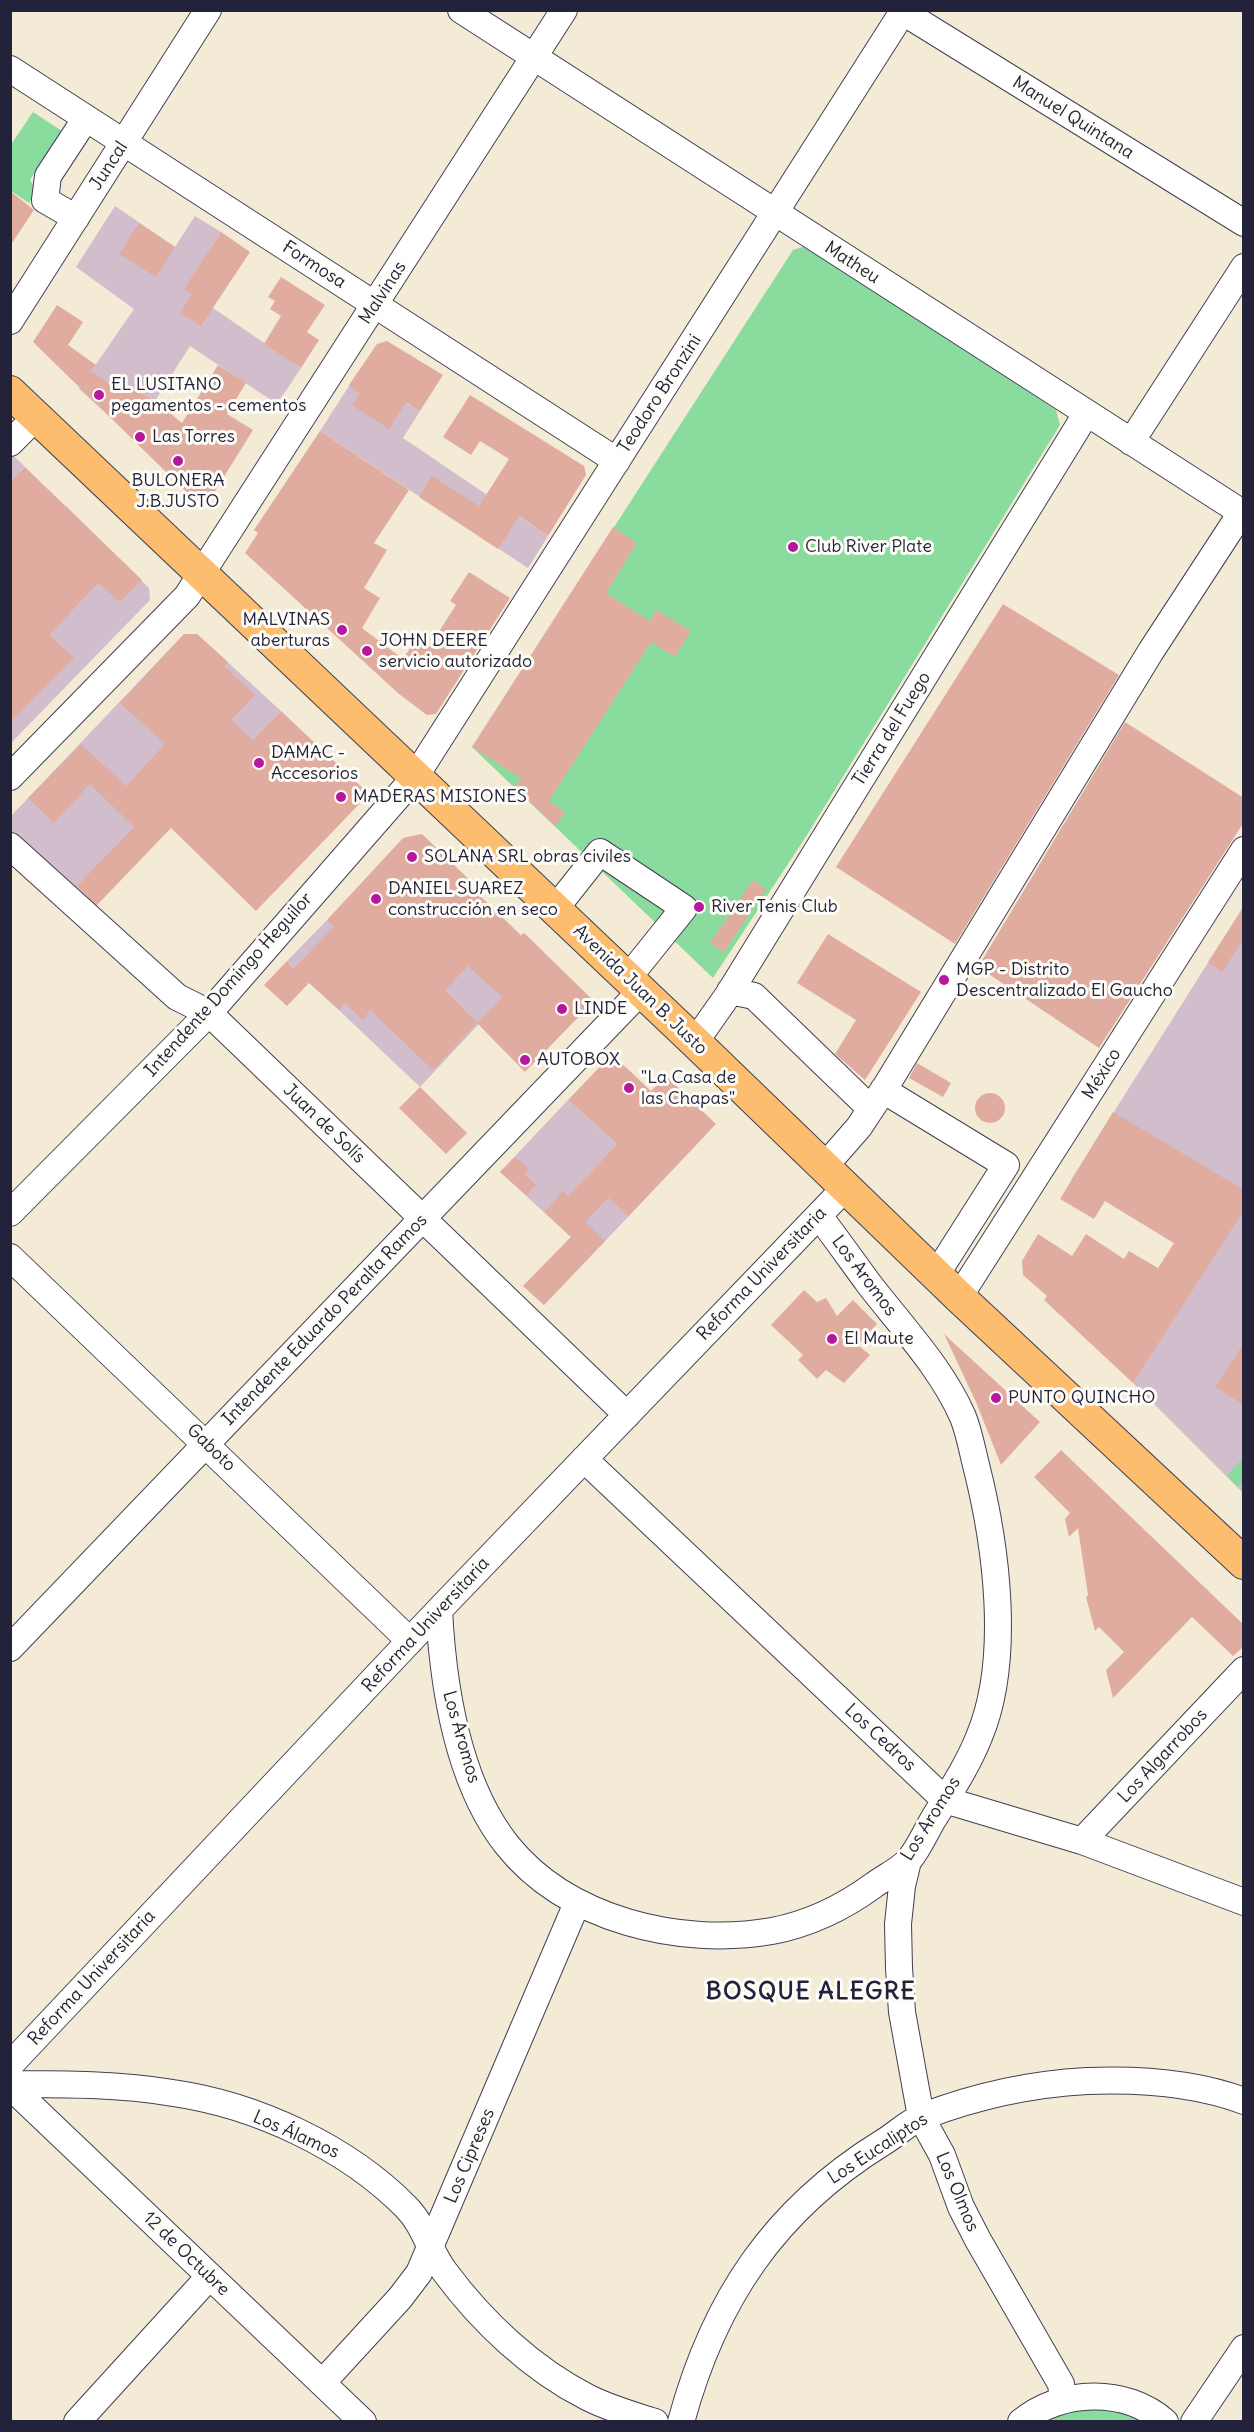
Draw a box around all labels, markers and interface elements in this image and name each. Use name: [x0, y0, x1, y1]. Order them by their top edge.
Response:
street label: Manuel Quintana: [1008, 72, 1138, 164]
street label: Juncal: [85, 138, 133, 194]
street label: Formosa: [278, 237, 350, 293]
street label: Matheu: [820, 237, 884, 289]
street label: Malvinas: [355, 258, 411, 328]
street label: Teodoro Bronzini: [614, 331, 706, 457]
place label: EL LUSITANO pegamentos - cementos: [111, 374, 306, 416]
marker: EL LUSITANO pegamentos - cementos: [92, 388, 106, 402]
place label: Las Torres: [152, 426, 235, 448]
marker: Las Torres: [133, 430, 147, 444]
marker: BULONERA J.B.JUSTO: [171, 454, 185, 468]
place label: BULONERA J.B.JUSTO: [131, 470, 225, 512]
place label: Club River Plate: [805, 536, 932, 558]
marker: Club River Plate: [786, 540, 800, 554]
place label: MALVINAS aberturas: [242, 609, 330, 652]
marker: MALVINAS aberturas: [335, 623, 349, 637]
place label: JOHN DEERE servicio autorizado: [379, 630, 532, 672]
marker: JOHN DEERE servicio autorizado: [360, 644, 374, 658]
street label: Tierra del Fuego: [848, 668, 936, 790]
place label: DAMAC - Accesorios: [271, 742, 358, 784]
marker: DAMAC - Accesorios: [252, 756, 266, 770]
place label: MADERAS MISIONES: [353, 786, 527, 808]
marker: MADERAS MISIONES: [334, 790, 348, 804]
place label: SOLANA SRL obras civiles: [424, 846, 631, 868]
marker: SOLANA SRL obras civiles: [405, 850, 419, 864]
place label: DANIEL SUAREZ construcción en seco: [388, 878, 558, 920]
street label: Intendente Domingo Heguilor: [141, 888, 317, 1082]
marker: DANIEL SUAREZ construcción en seco: [369, 892, 383, 906]
place label: River Tenis Club: [711, 896, 838, 918]
marker: River Tenis Club: [692, 900, 706, 914]
street label: Avenida Juan B. Justo: [569, 920, 711, 1060]
place label: MGP - Distrito Descentralizado El Gaucho: [956, 959, 1173, 1002]
marker: MGP - Distrito Descentralizado El Gaucho: [937, 973, 951, 987]
place label: LINDE: [574, 998, 627, 1020]
marker: LINDE: [555, 1002, 569, 1016]
street label: México: [1078, 1044, 1126, 1104]
place label: AUTOBOX: [537, 1049, 620, 1071]
marker: AUTOBOX: [518, 1053, 532, 1067]
place label: "La Casa de las Chapas": [641, 1067, 736, 1110]
street label: Juan de Solís: [279, 1080, 369, 1168]
marker: "La Casa de las Chapas": [622, 1081, 636, 1095]
street label: Reforma Universitaria: [693, 1203, 831, 1345]
street label: Intendente Eduardo Peralta Ramos: [218, 1210, 432, 1430]
street label: Los Aromos: [827, 1232, 901, 1320]
place label: El Maute: [844, 1328, 914, 1350]
marker: El Maute: [825, 1332, 839, 1346]
place label: PUNTO QUINCHO: [1008, 1387, 1155, 1409]
marker: PUNTO QUINCHO: [989, 1391, 1003, 1405]
street label: Gaboto: [182, 1420, 240, 1476]
street label: Reforma Universitaria: [358, 1553, 494, 1697]
street label: Los Aromos: [438, 1688, 484, 1786]
street label: Los Cedros: [840, 1700, 920, 1776]
street label: Los Algarrobos: [1114, 1704, 1212, 1808]
street label: Los Aromos: [897, 1773, 965, 1865]
street label: Reforma Universitaria: [24, 1906, 160, 2050]
district label: BOSQUE ALEGRE: [706, 1978, 916, 2006]
street label: Los Cipreses: [440, 2105, 500, 2207]
street label: Los Álamos: [250, 2106, 342, 2164]
street label: Los Eucaliptos: [824, 2109, 932, 2189]
street label: Los Olmos: [931, 2149, 983, 2235]
street label: 12 de Octubre: [138, 2207, 234, 2301]

